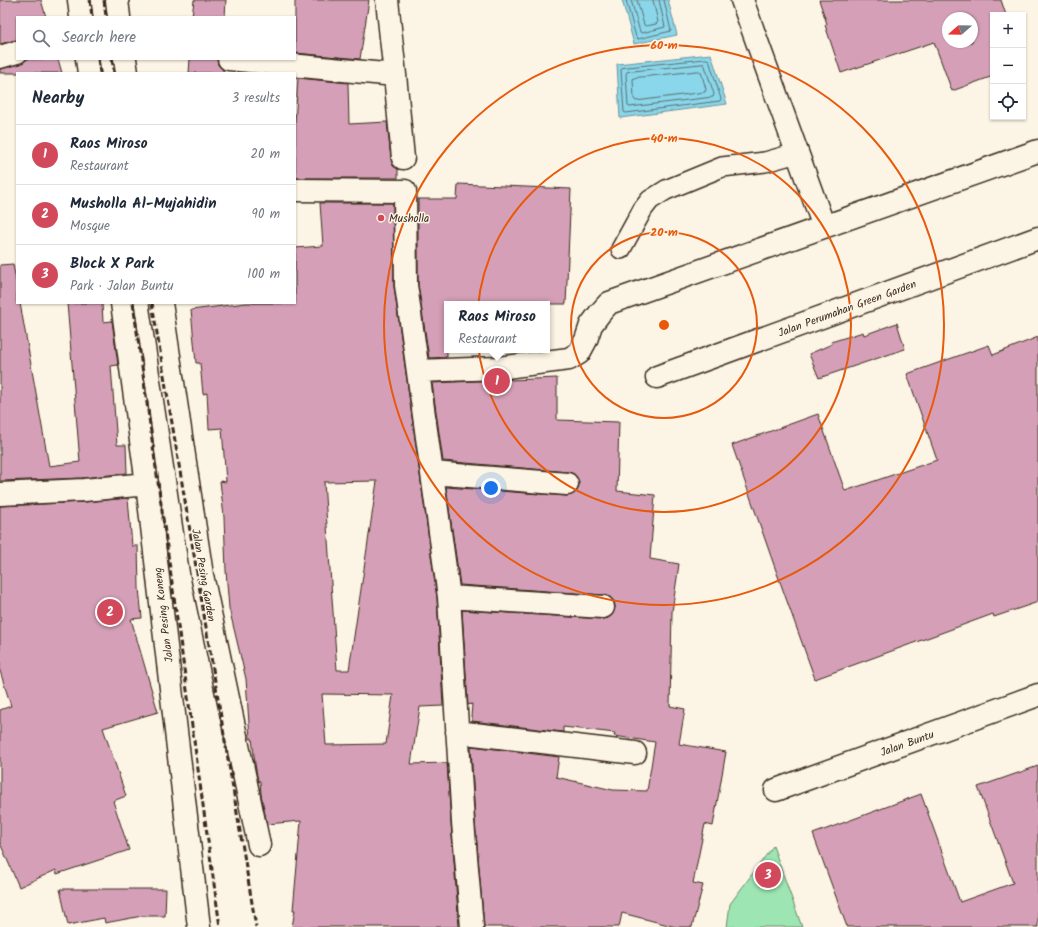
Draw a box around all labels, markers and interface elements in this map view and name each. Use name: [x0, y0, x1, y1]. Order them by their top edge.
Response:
north arrow: [942, 12, 978, 48]
map controls: [990, 12, 1026, 120]
button: +: [990, 12, 1026, 48]
search box: [16, 16, 296, 60]
text: Search here: [62, 26, 136, 50]
icon: search: [30, 27, 52, 49]
text: 60 m: [650, 36, 678, 55]
button: −: [990, 48, 1026, 84]
button: locate: [990, 84, 1026, 120]
text: Nearby: [32, 85, 84, 112]
text: 3 results: [232, 88, 280, 109]
text: 40 m: [650, 129, 678, 148]
text: Raos Miroso: [70, 132, 148, 156]
text: 1: [43, 144, 47, 165]
text: 20 m: [250, 144, 280, 165]
text: Restaurant: [70, 156, 129, 177]
text: Musholla Al-Mujahidin: [70, 192, 217, 216]
text: 2: [41, 204, 49, 225]
text: 90 m: [252, 204, 280, 225]
place label: Musholla: [389, 210, 429, 228]
marker: Musholla: [376, 213, 386, 223]
text: Mosque: [70, 216, 110, 237]
text: 20 m: [650, 223, 678, 242]
text: Block X Park: [70, 252, 154, 276]
text: 3: [41, 264, 49, 285]
text: 100 m: [247, 264, 280, 285]
street label: Jalan Perumahan Green Garden: [776, 275, 919, 342]
text: Park · Jalan Buntu: [70, 276, 173, 297]
popup: [444, 301, 550, 353]
text: Raos Miroso: [458, 305, 536, 329]
centre of rings: [657, 318, 671, 332]
text: Restaurant: [458, 329, 517, 350]
pin: 1: [484, 366, 510, 396]
your location: [481, 478, 501, 498]
street label: Jalan Pesing Garden: [186, 527, 220, 623]
street label: Jalan Pesing Koneng: [149, 566, 179, 663]
pin: 2: [97, 597, 123, 627]
street label: Jalan Buntu: [878, 726, 937, 762]
pin: 3: [755, 860, 781, 890]

